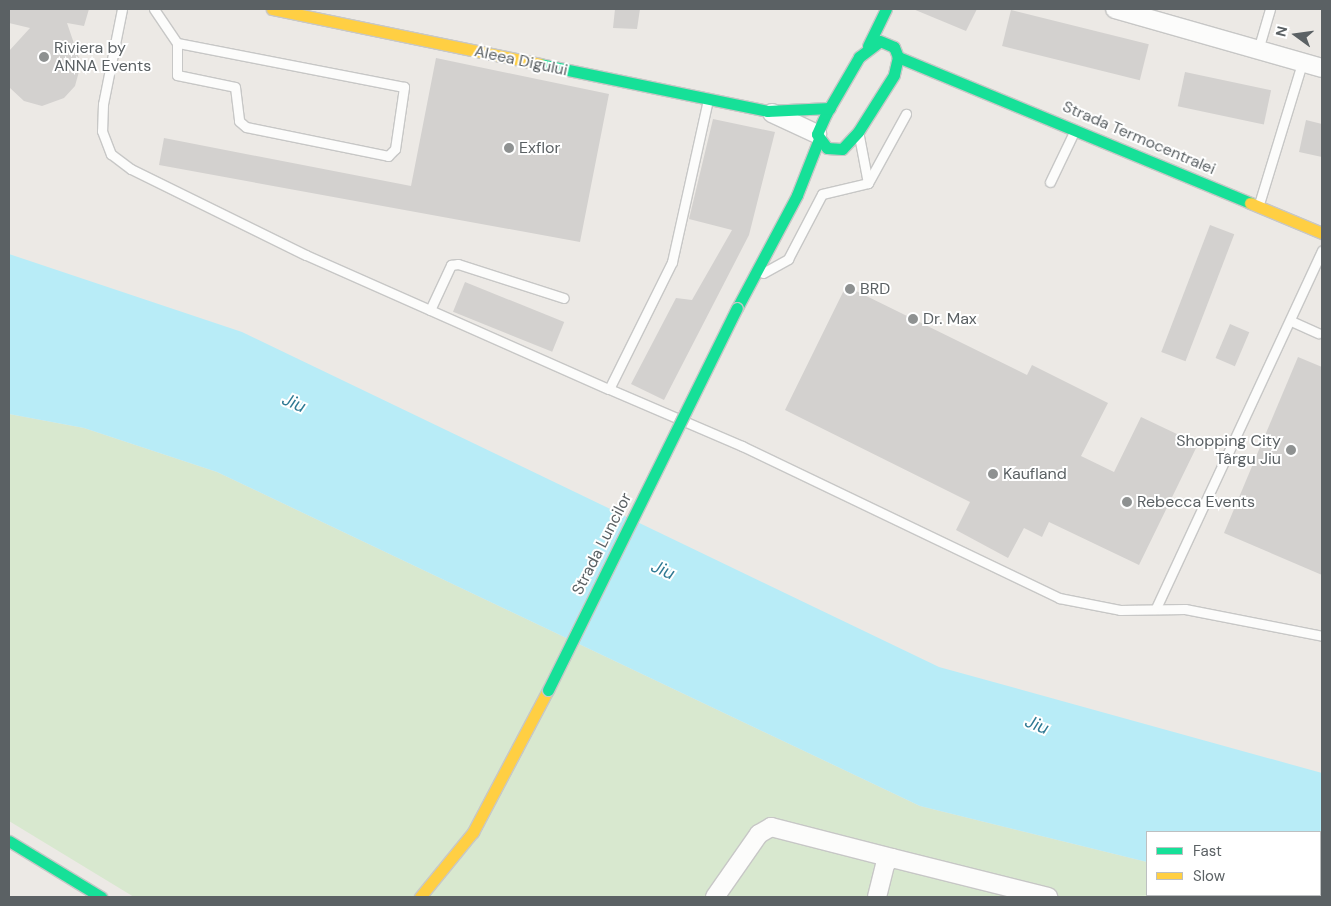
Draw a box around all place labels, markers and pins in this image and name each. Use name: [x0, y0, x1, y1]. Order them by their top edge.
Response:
place label: Riviera by ANNA Events: [54, 38, 151, 76]
marker: Riviera by ANNA Events: [38, 51, 50, 63]
place label: Exflor: [519, 138, 560, 158]
marker: Exflor: [503, 142, 515, 154]
place label: BRD: [860, 279, 890, 299]
marker: BRD: [844, 283, 856, 295]
place label: Dr. Max: [923, 309, 977, 329]
marker: Dr. Max: [907, 313, 919, 325]
place label: Shopping City Târgu Jiu: [1176, 431, 1281, 469]
marker: Shopping City Târgu Jiu: [1285, 444, 1297, 456]
place label: Kaufland: [1003, 464, 1067, 484]
marker: Kaufland: [987, 468, 999, 480]
place label: Rebecca Events: [1137, 492, 1255, 512]
marker: Rebecca Events: [1121, 496, 1133, 508]

